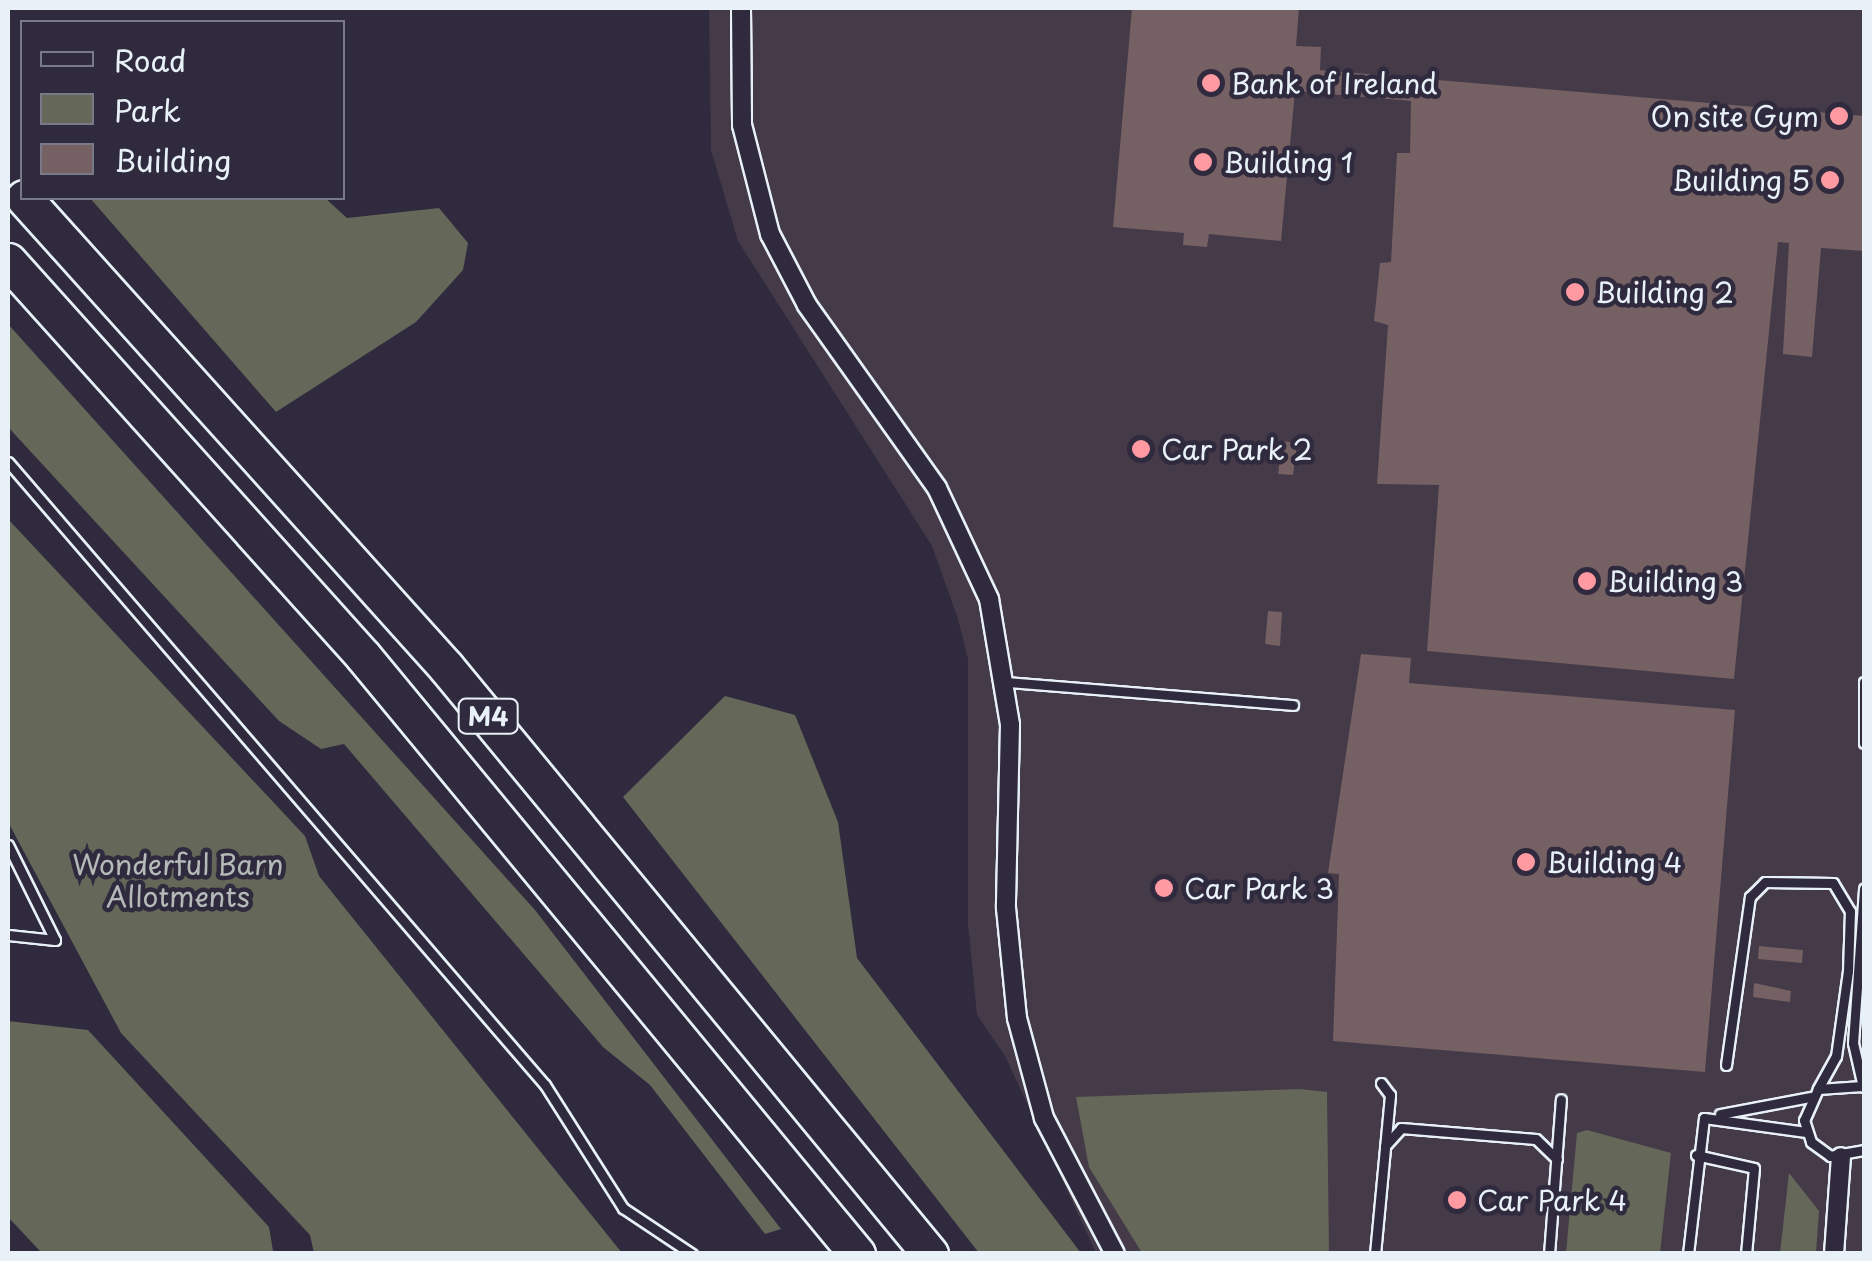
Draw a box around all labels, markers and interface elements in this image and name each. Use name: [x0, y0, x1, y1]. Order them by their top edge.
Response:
legend: [20, 20, 345, 200]
text: Road: [114, 37, 187, 82]
place label: Bank of Ireland: [1231, 66, 1439, 100]
marker: Bank of Ireland: [1200, 72, 1222, 94]
text: Park: [114, 87, 181, 132]
place label: On site Gym: [1650, 99, 1819, 133]
marker: On site Gym: [1828, 105, 1850, 127]
text: Building: [114, 137, 231, 182]
place label: Building 1: [1223, 145, 1354, 179]
marker: Building 1: [1192, 151, 1214, 173]
place label: Building 5: [1673, 163, 1810, 197]
marker: Building 5: [1819, 169, 1841, 191]
place label: Building 2: [1595, 275, 1734, 309]
marker: Building 2: [1564, 281, 1586, 303]
place label: Car Park 2: [1161, 432, 1312, 466]
marker: Car Park 2: [1130, 438, 1152, 460]
place label: Building 3: [1607, 564, 1744, 598]
marker: Building 3: [1576, 570, 1598, 592]
road number: M4: [456, 696, 520, 736]
place label: Building 4: [1546, 845, 1683, 879]
park label: Wonderful Barn Allotments: [72, 847, 284, 913]
marker: Building 4: [1515, 851, 1537, 873]
place label: Car Park 3: [1184, 871, 1334, 905]
marker: Car Park 3: [1153, 877, 1175, 899]
place label: Car Park 4: [1477, 1183, 1627, 1217]
marker: Car Park 4: [1446, 1189, 1468, 1211]

